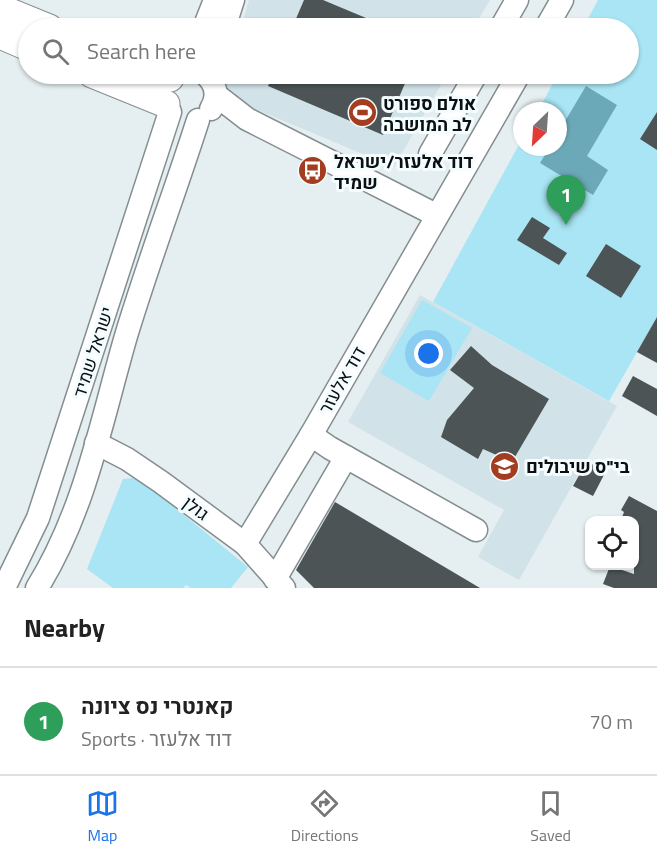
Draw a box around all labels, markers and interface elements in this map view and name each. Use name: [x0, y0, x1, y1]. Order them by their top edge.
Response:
search box: [18, 18, 639, 84]
text: Search here: [87, 34, 196, 68]
icon: search: [39, 35, 72, 68]
place label: אולם ספורט לב המושבה: [383, 90, 476, 138]
sports icon: אולם ספורט לב המושבה: [346, 97, 378, 129]
north arrow: [513, 102, 567, 156]
place label: דוד אלעזר/ישראל שמיד: [334, 148, 473, 196]
bus stop icon: דוד אלעזר/ישראל שמיד: [297, 155, 329, 187]
pin: 1: [546, 176, 586, 225]
street label: ישראל שמיד: [66, 303, 120, 401]
your location: [414, 339, 443, 368]
street label: דוד אלעזר: [312, 341, 372, 419]
school or university icon: בי"ס שיבולים: [489, 450, 521, 482]
place label: בי"ס שיבולים: [526, 453, 630, 480]
street label: גולן: [177, 489, 215, 527]
map controls: [585, 516, 639, 570]
button: locate: [585, 516, 639, 570]
text: Nearby: [24, 608, 105, 647]
text: קאנטרי נס ציונה: [81, 689, 234, 723]
text: 1: [38, 706, 49, 737]
text: 70 m: [589, 706, 633, 737]
text: Sports · דוד אלעזר: [81, 723, 232, 754]
tab: Map: [86, 787, 119, 847]
tab: Directions: [291, 787, 359, 847]
tab: Saved: [530, 787, 571, 847]

